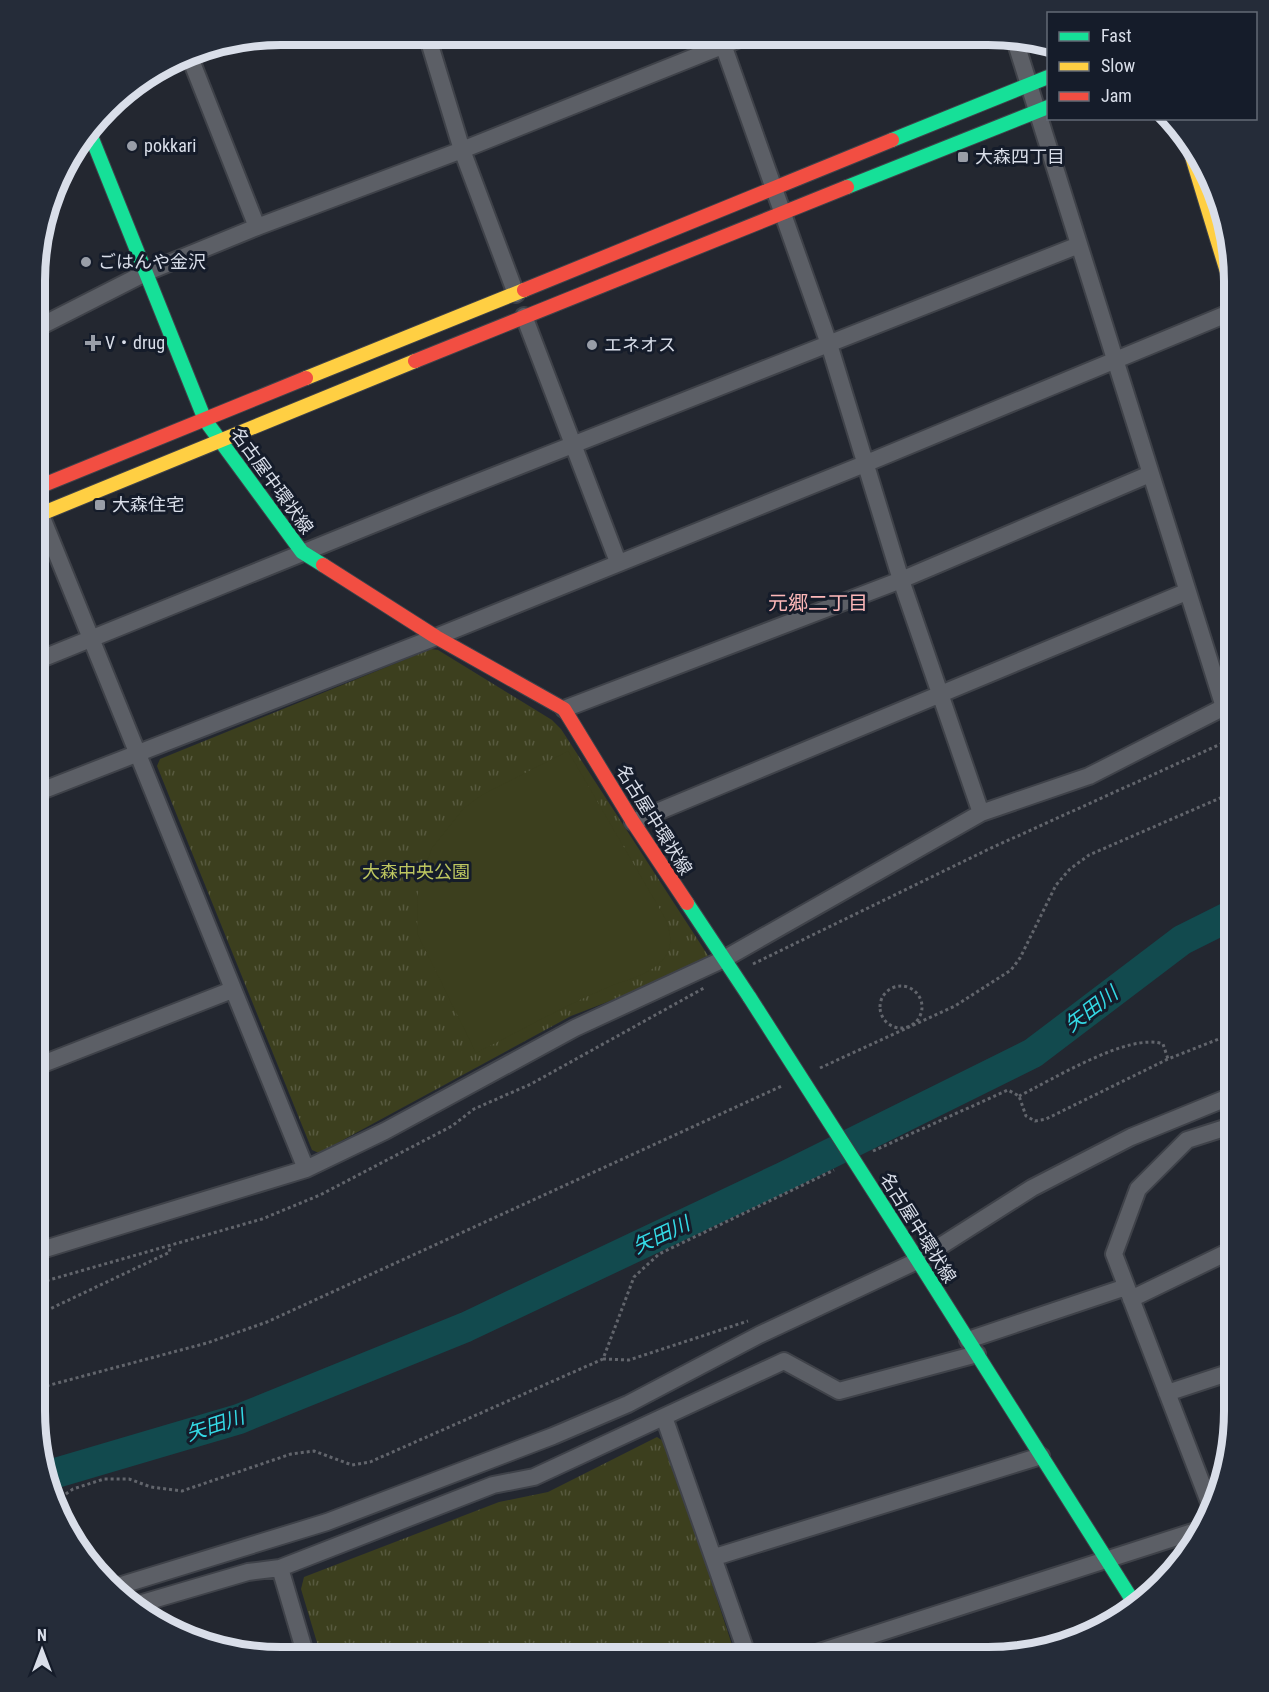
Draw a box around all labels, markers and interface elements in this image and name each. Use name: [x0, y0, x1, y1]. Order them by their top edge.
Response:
legend: [1047, 12, 1257, 120]
text: Fast: [1101, 25, 1132, 46]
text: Slow: [1101, 55, 1136, 76]
text: Jam: [1101, 85, 1132, 106]
place label: pokkari: [144, 135, 196, 156]
marker: pokkari: [125, 139, 139, 153]
place label: 大森四丁目: [975, 146, 1065, 167]
marker: 大森四丁目: [956, 150, 970, 164]
place label: ごはんや金沢: [98, 251, 206, 272]
marker: ごはんや金沢: [79, 255, 93, 269]
place label: V・drug: [105, 332, 165, 353]
place label: エネオス: [604, 334, 676, 355]
marker: V・drug: [86, 336, 100, 350]
marker: エネオス: [585, 338, 599, 352]
street label: 名古屋中環状線: [227, 424, 318, 538]
place label: 大森住宅: [112, 494, 184, 515]
marker: 大森住宅: [93, 498, 107, 512]
district label: 元郷二丁目: [768, 591, 868, 615]
street label: 名古屋中環状線: [612, 761, 697, 879]
park label: 大森中央公園: [362, 861, 470, 882]
water label: 矢田川: [1060, 980, 1124, 1037]
street label: 名古屋中環状線: [876, 1169, 961, 1287]
water label: 矢田川: [629, 1211, 695, 1259]
water label: 矢田川: [183, 1404, 249, 1446]
north arrow: [12, 1620, 72, 1680]
text: N: [37, 1626, 47, 1645]

